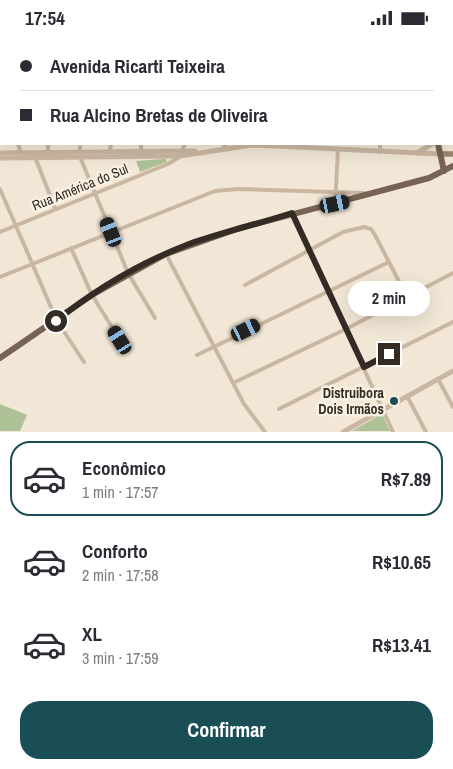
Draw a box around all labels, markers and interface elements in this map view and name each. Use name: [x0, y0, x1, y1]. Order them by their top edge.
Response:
text: 17:54: [25, 5, 65, 31]
text: Avenida Ricarti Teixeira: [50, 53, 225, 79]
text: Rua Alcino Bretas de Oliveira: [50, 102, 268, 128]
street label: Rua América do Sul: [29, 160, 131, 214]
car: [318, 194, 351, 214]
car: [98, 215, 123, 249]
callout: 2 min: [348, 281, 430, 317]
text: 2 min: [372, 287, 406, 309]
route start: [45, 310, 67, 332]
car: [229, 317, 262, 343]
car: [105, 323, 134, 357]
route end: [378, 343, 400, 365]
place label: Distruibora Dois Irmãos: [318, 384, 385, 418]
marker: Distruibora Dois Irmãos: [388, 395, 400, 407]
text: Econômico: [82, 455, 166, 481]
icon: car: [22, 456, 67, 501]
text: R$7.89: [381, 466, 431, 492]
text: 1 min · 17:57: [82, 481, 159, 503]
text: Conforto: [82, 538, 148, 564]
icon: car: [22, 539, 67, 584]
text: R$10.65: [372, 549, 431, 575]
text: 2 min · 17:58: [82, 564, 159, 586]
text: XL: [82, 621, 102, 647]
icon: car: [22, 622, 67, 667]
text: R$13.41: [372, 632, 431, 658]
text: 3 min · 17:59: [82, 647, 159, 669]
button: Confirmar: [20, 701, 433, 759]

